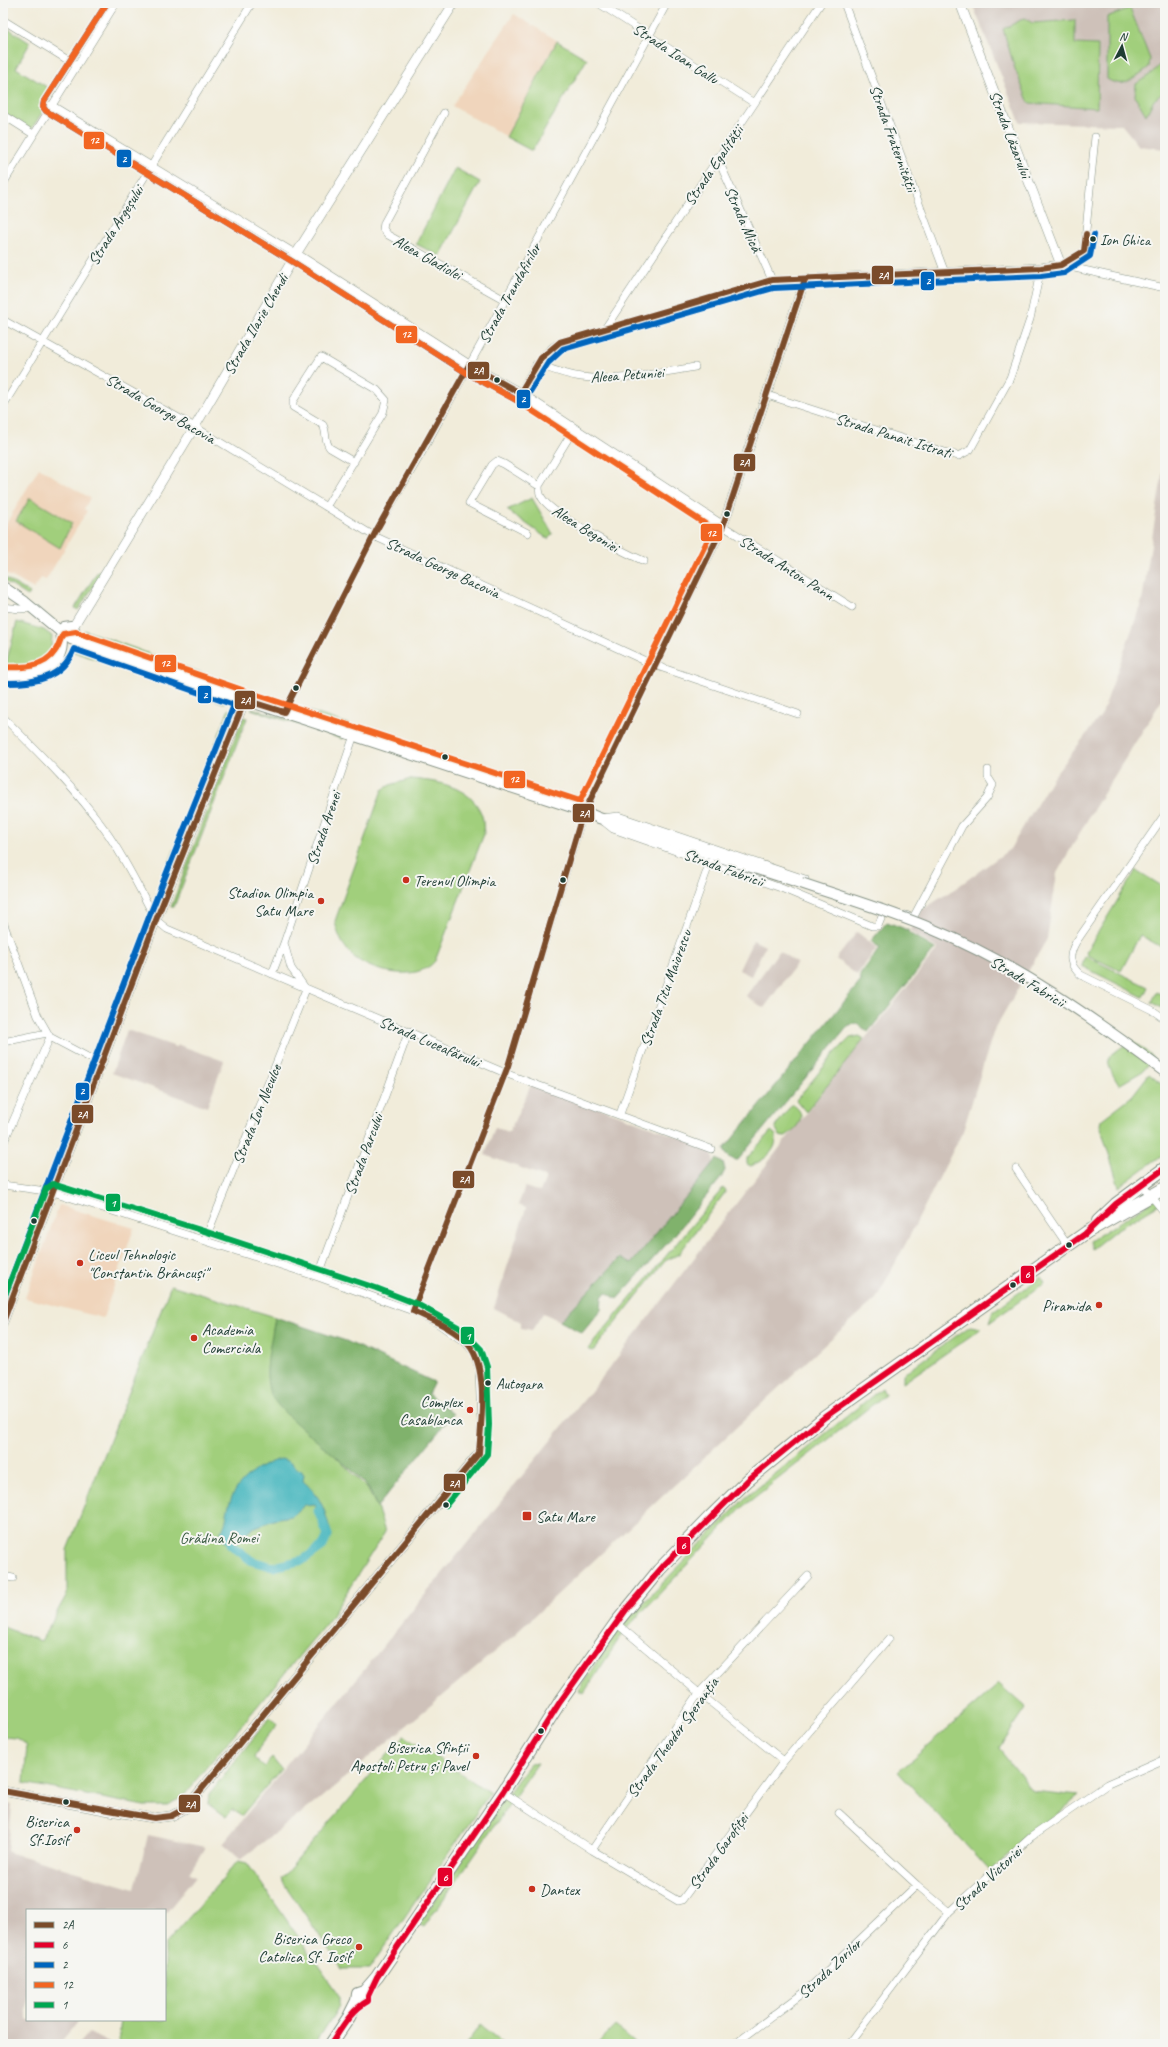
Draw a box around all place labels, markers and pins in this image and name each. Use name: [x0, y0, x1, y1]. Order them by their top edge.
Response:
place label: Ion Ghica: [1100, 231, 1152, 250]
marker: Ion Ghica: [1088, 234, 1098, 244]
unlabelled marker: [492, 375, 502, 385]
unlabelled marker: [722, 509, 732, 519]
unlabelled marker: [291, 683, 301, 693]
unlabelled marker: [440, 752, 450, 762]
place label: Terenul Olimpia: [414, 871, 497, 891]
marker: Terenul Olimpia: [401, 875, 411, 885]
unlabelled marker: [558, 875, 568, 885]
place label: Stadion Olimpia Satu Mare: [227, 883, 315, 921]
marker: Stadion Olimpia Satu Mare: [316, 896, 326, 906]
unlabelled marker: [29, 1216, 39, 1226]
unlabelled marker: [1064, 1240, 1074, 1250]
place label: Liceul Tehnologic "Constantin Brâncuși": [88, 1245, 211, 1283]
marker: Liceul Tehnologic "Constantin Brâncuși": [75, 1258, 85, 1268]
unlabelled marker: [1008, 1280, 1018, 1290]
place label: Piramida: [1042, 1296, 1092, 1316]
marker: Piramida: [1094, 1300, 1104, 1310]
place label: Academia Comerciala: [202, 1320, 262, 1358]
marker: Academia Comerciala: [189, 1333, 199, 1343]
place label: Autogara: [496, 1375, 544, 1394]
marker: Autogara: [483, 1378, 493, 1388]
place label: Complex Casablanca: [400, 1392, 464, 1430]
marker: Complex Casablanca: [465, 1405, 475, 1415]
unlabelled marker: [441, 1500, 451, 1510]
place label: Satu Mare: [536, 1507, 597, 1527]
marker: Satu Mare: [521, 1510, 533, 1522]
unlabelled marker: [536, 1726, 546, 1736]
place label: Biserica Sfinții Apostoli Petru și Pavel: [351, 1738, 471, 1776]
marker: Biserica Sfinții Apostoli Petru și Pavel: [471, 1751, 481, 1761]
unlabelled marker: [61, 1797, 71, 1807]
place label: Biserica Sf.Iosif: [25, 1812, 72, 1850]
marker: Biserica Sf.Iosif: [72, 1825, 82, 1835]
place label: Dantex: [540, 1880, 581, 1900]
marker: Dantex: [527, 1884, 537, 1894]
place label: Biserica Greco Catolica Sf. Iosif: [258, 1929, 354, 1967]
marker: Biserica Greco Catolica Sf. Iosif: [354, 1942, 364, 1952]

